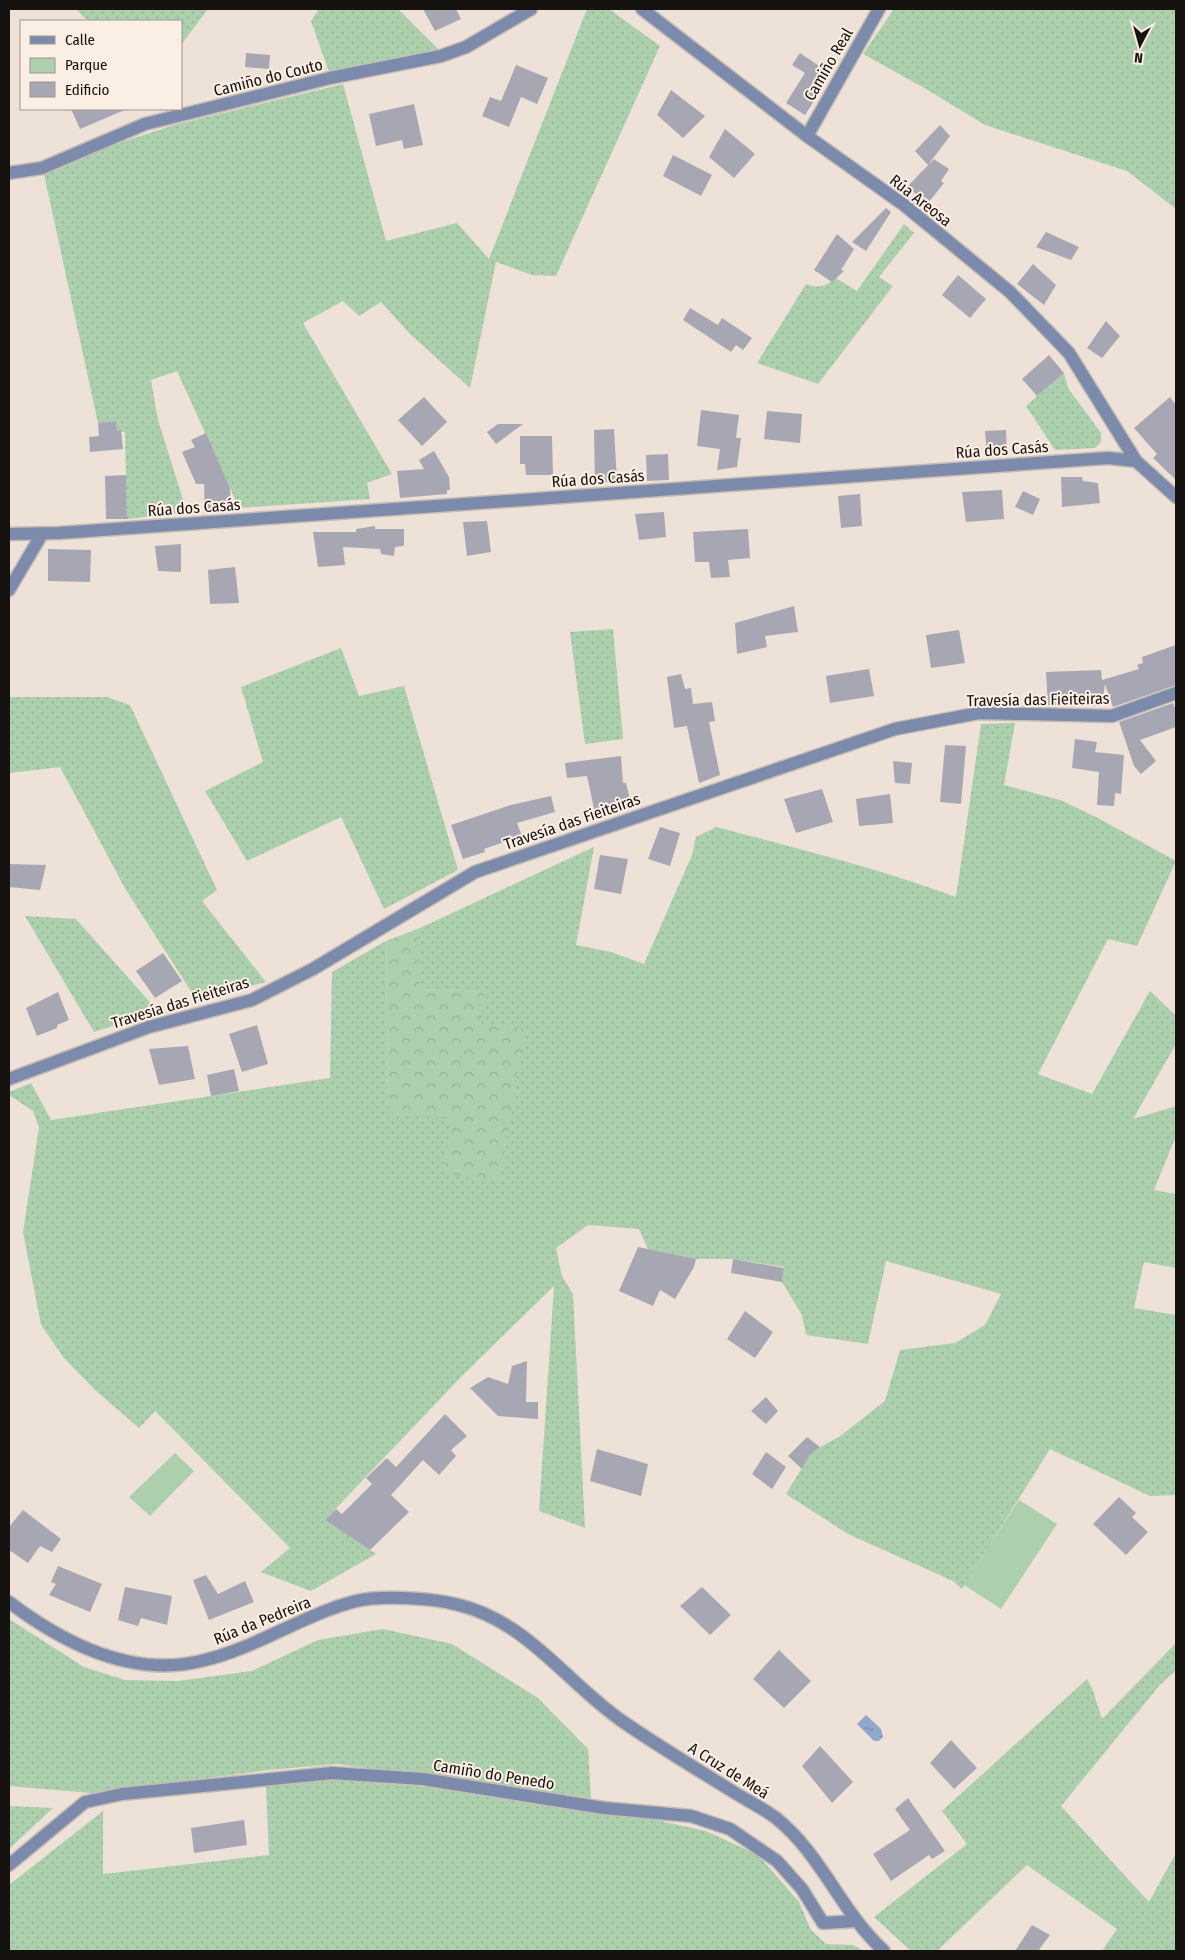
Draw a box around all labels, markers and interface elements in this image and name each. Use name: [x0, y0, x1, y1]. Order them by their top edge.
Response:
legend: [20, 20, 182, 110]
north arrow: [1115, 20, 1165, 70]
street label: Camiño Real: [800, 24, 857, 104]
text: Calle: [65, 31, 95, 49]
text: N: [1134, 49, 1144, 66]
street label: Camiño do Couto: [212, 55, 325, 100]
text: Parque: [65, 56, 108, 74]
text: Edificio: [65, 81, 110, 99]
street label: Rúa Areosa: [886, 170, 955, 230]
street label: Rúa dos Casás: [955, 437, 1049, 462]
street label: Rúa dos Casás: [551, 466, 645, 491]
street label: Rúa dos Casás: [147, 495, 241, 520]
street label: Travesía das Fieiteiras: [966, 689, 1110, 710]
street label: Travesía das Fieiteiras: [501, 789, 643, 854]
street label: Travesía das Fieiteiras: [109, 972, 251, 1032]
street label: Rúa da Pedreira: [211, 1592, 314, 1649]
street label: A Cruz de Meá: [685, 1738, 773, 1803]
street label: Camiño do Penedo: [432, 1756, 556, 1793]

